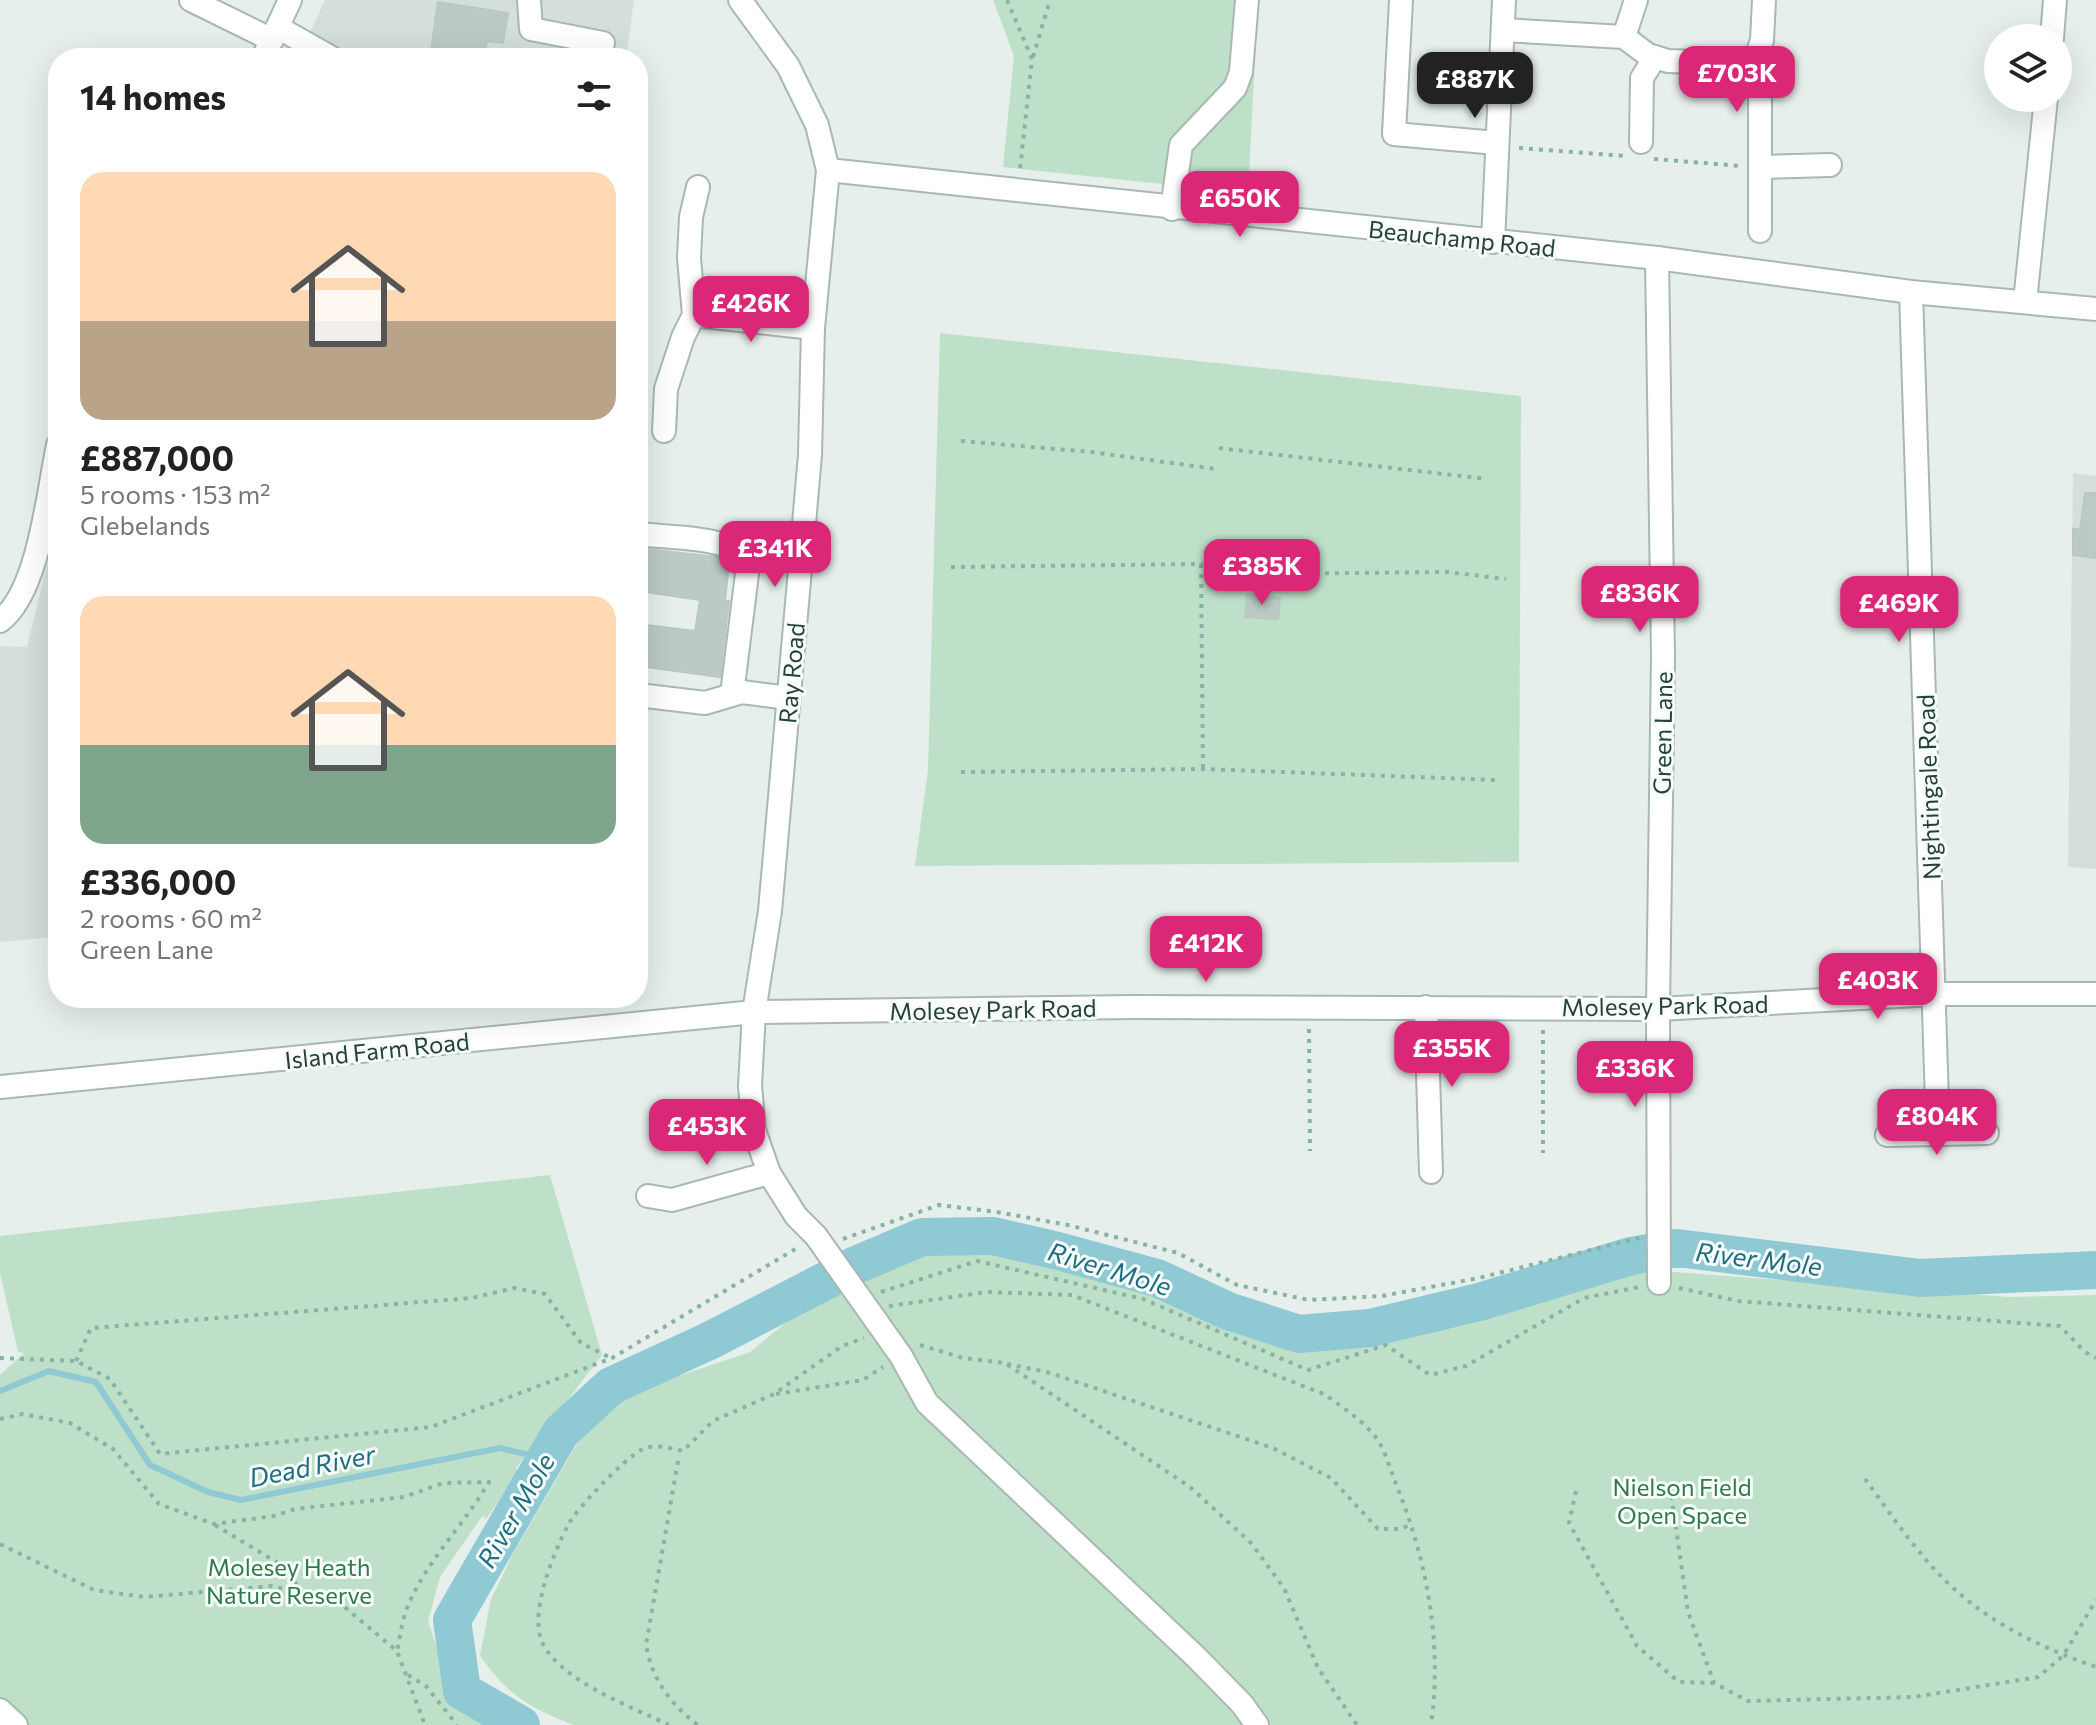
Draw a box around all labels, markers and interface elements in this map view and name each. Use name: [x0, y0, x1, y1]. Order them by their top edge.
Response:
map controls: [1984, 24, 2072, 112]
button: layers: [1984, 24, 2072, 112]
pin: £703K: [1681, 46, 1793, 114]
pin: £887K: [1419, 52, 1531, 120]
text: £703K: [1697, 56, 1777, 87]
text: £887K: [1435, 62, 1515, 93]
icon: filters: [572, 74, 616, 118]
text: 14 homes: [80, 75, 226, 117]
pin: £650K: [1184, 171, 1296, 239]
text: £650K: [1199, 181, 1281, 212]
street label: Beauchamp Road: [1367, 214, 1557, 262]
icon: home: [276, 224, 420, 368]
pin: £426K: [695, 276, 807, 344]
text: £426K: [711, 286, 791, 317]
text: £887,000: [80, 436, 234, 478]
text: 5 rooms · 153 m²: [80, 478, 271, 509]
text: Glebelands: [80, 509, 210, 540]
pin: £341K: [719, 521, 831, 589]
text: £341K: [737, 531, 813, 562]
pin: £385K: [1206, 539, 1318, 607]
text: £385K: [1222, 549, 1302, 580]
pin: £836K: [1584, 566, 1696, 634]
text: £836K: [1599, 576, 1681, 607]
pin: £469K: [1843, 576, 1955, 644]
text: £469K: [1858, 586, 1940, 617]
street label: Ray Road: [772, 621, 810, 725]
icon: home: [276, 648, 420, 792]
street label: Green Lane: [1646, 671, 1678, 795]
street label: Nightingale Road: [1910, 694, 1946, 880]
text: £336,000: [80, 860, 236, 902]
text: 2 rooms · 60 m²: [80, 902, 262, 933]
pin: £412K: [1150, 916, 1262, 984]
text: £412K: [1168, 926, 1244, 957]
text: Green Lane: [80, 933, 213, 964]
pin: £403K: [1822, 953, 1934, 1021]
text: £403K: [1837, 963, 1919, 994]
street label: Molesey Park Road: [1561, 989, 1769, 1021]
street label: Molesey Park Road: [889, 993, 1097, 1025]
pin: £355K: [1396, 1021, 1508, 1089]
street label: Island Farm Road: [283, 1026, 471, 1074]
text: £355K: [1412, 1031, 1492, 1062]
pin: £336K: [1579, 1041, 1691, 1109]
text: £336K: [1595, 1051, 1675, 1082]
pin: £804K: [1881, 1089, 1993, 1157]
pin: £453K: [651, 1099, 763, 1167]
text: £804K: [1895, 1099, 1979, 1130]
text: £453K: [667, 1109, 747, 1140]
water label: River Mole: [1045, 1235, 1175, 1301]
water label: River Mole: [1694, 1235, 1824, 1281]
water label: Dead River: [246, 1437, 379, 1492]
water label: River Mole: [470, 1447, 560, 1573]
park label: Nielson Field Open Space: [1612, 1472, 1752, 1529]
park label: Molesey Heath Nature Reserve: [206, 1552, 372, 1609]

